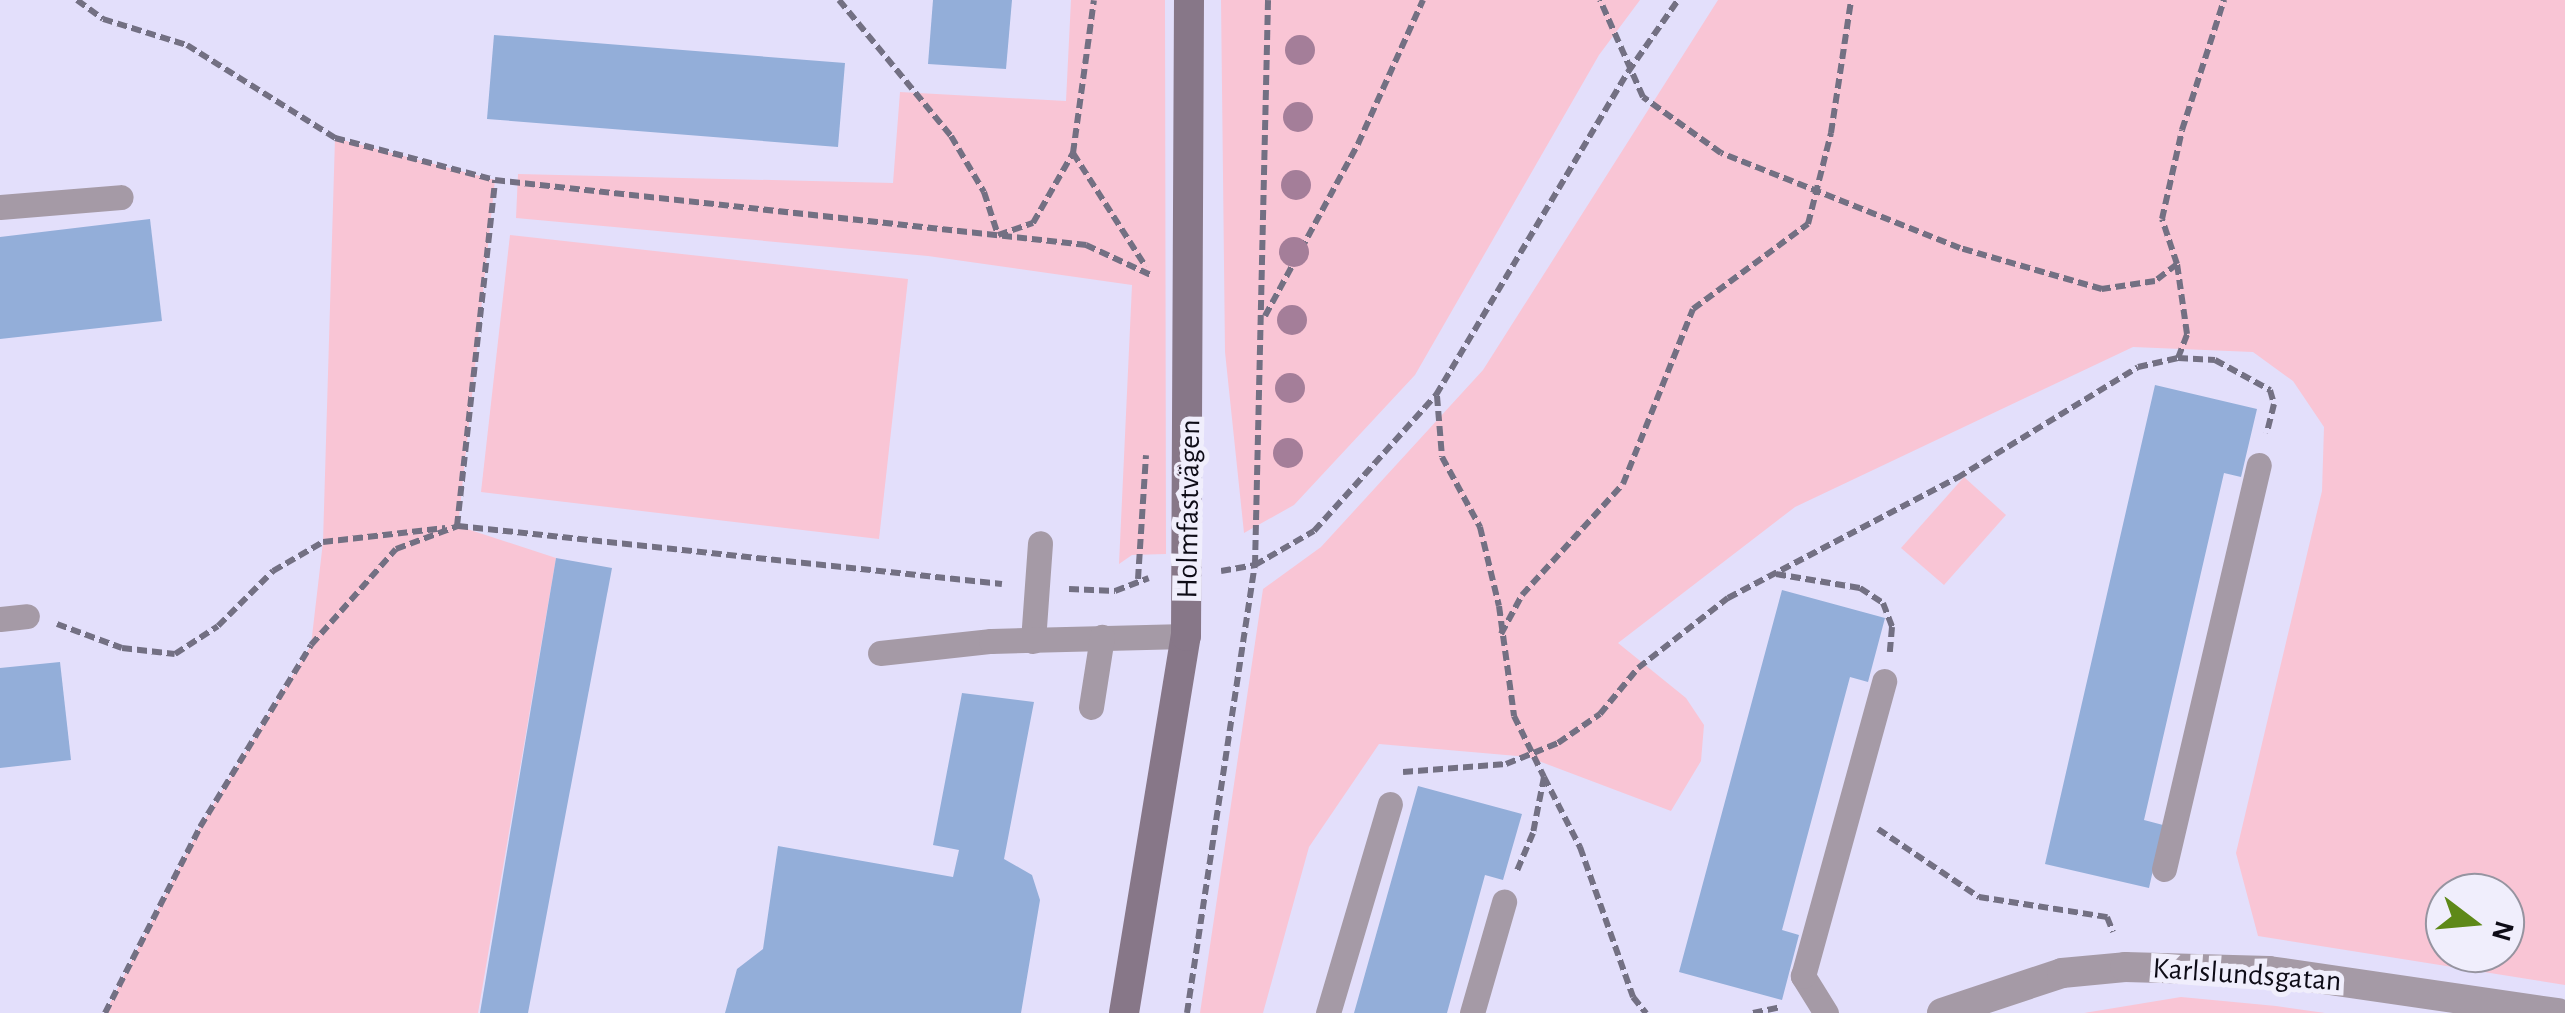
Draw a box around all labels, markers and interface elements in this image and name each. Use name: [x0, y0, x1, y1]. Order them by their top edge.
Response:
street label: Holmfastvägen: [1169, 419, 1209, 599]
north arrow: [2425, 873, 2525, 973]
text: N: [2486, 918, 2518, 944]
street label: Karlslundsgatan: [2151, 950, 2343, 1000]

